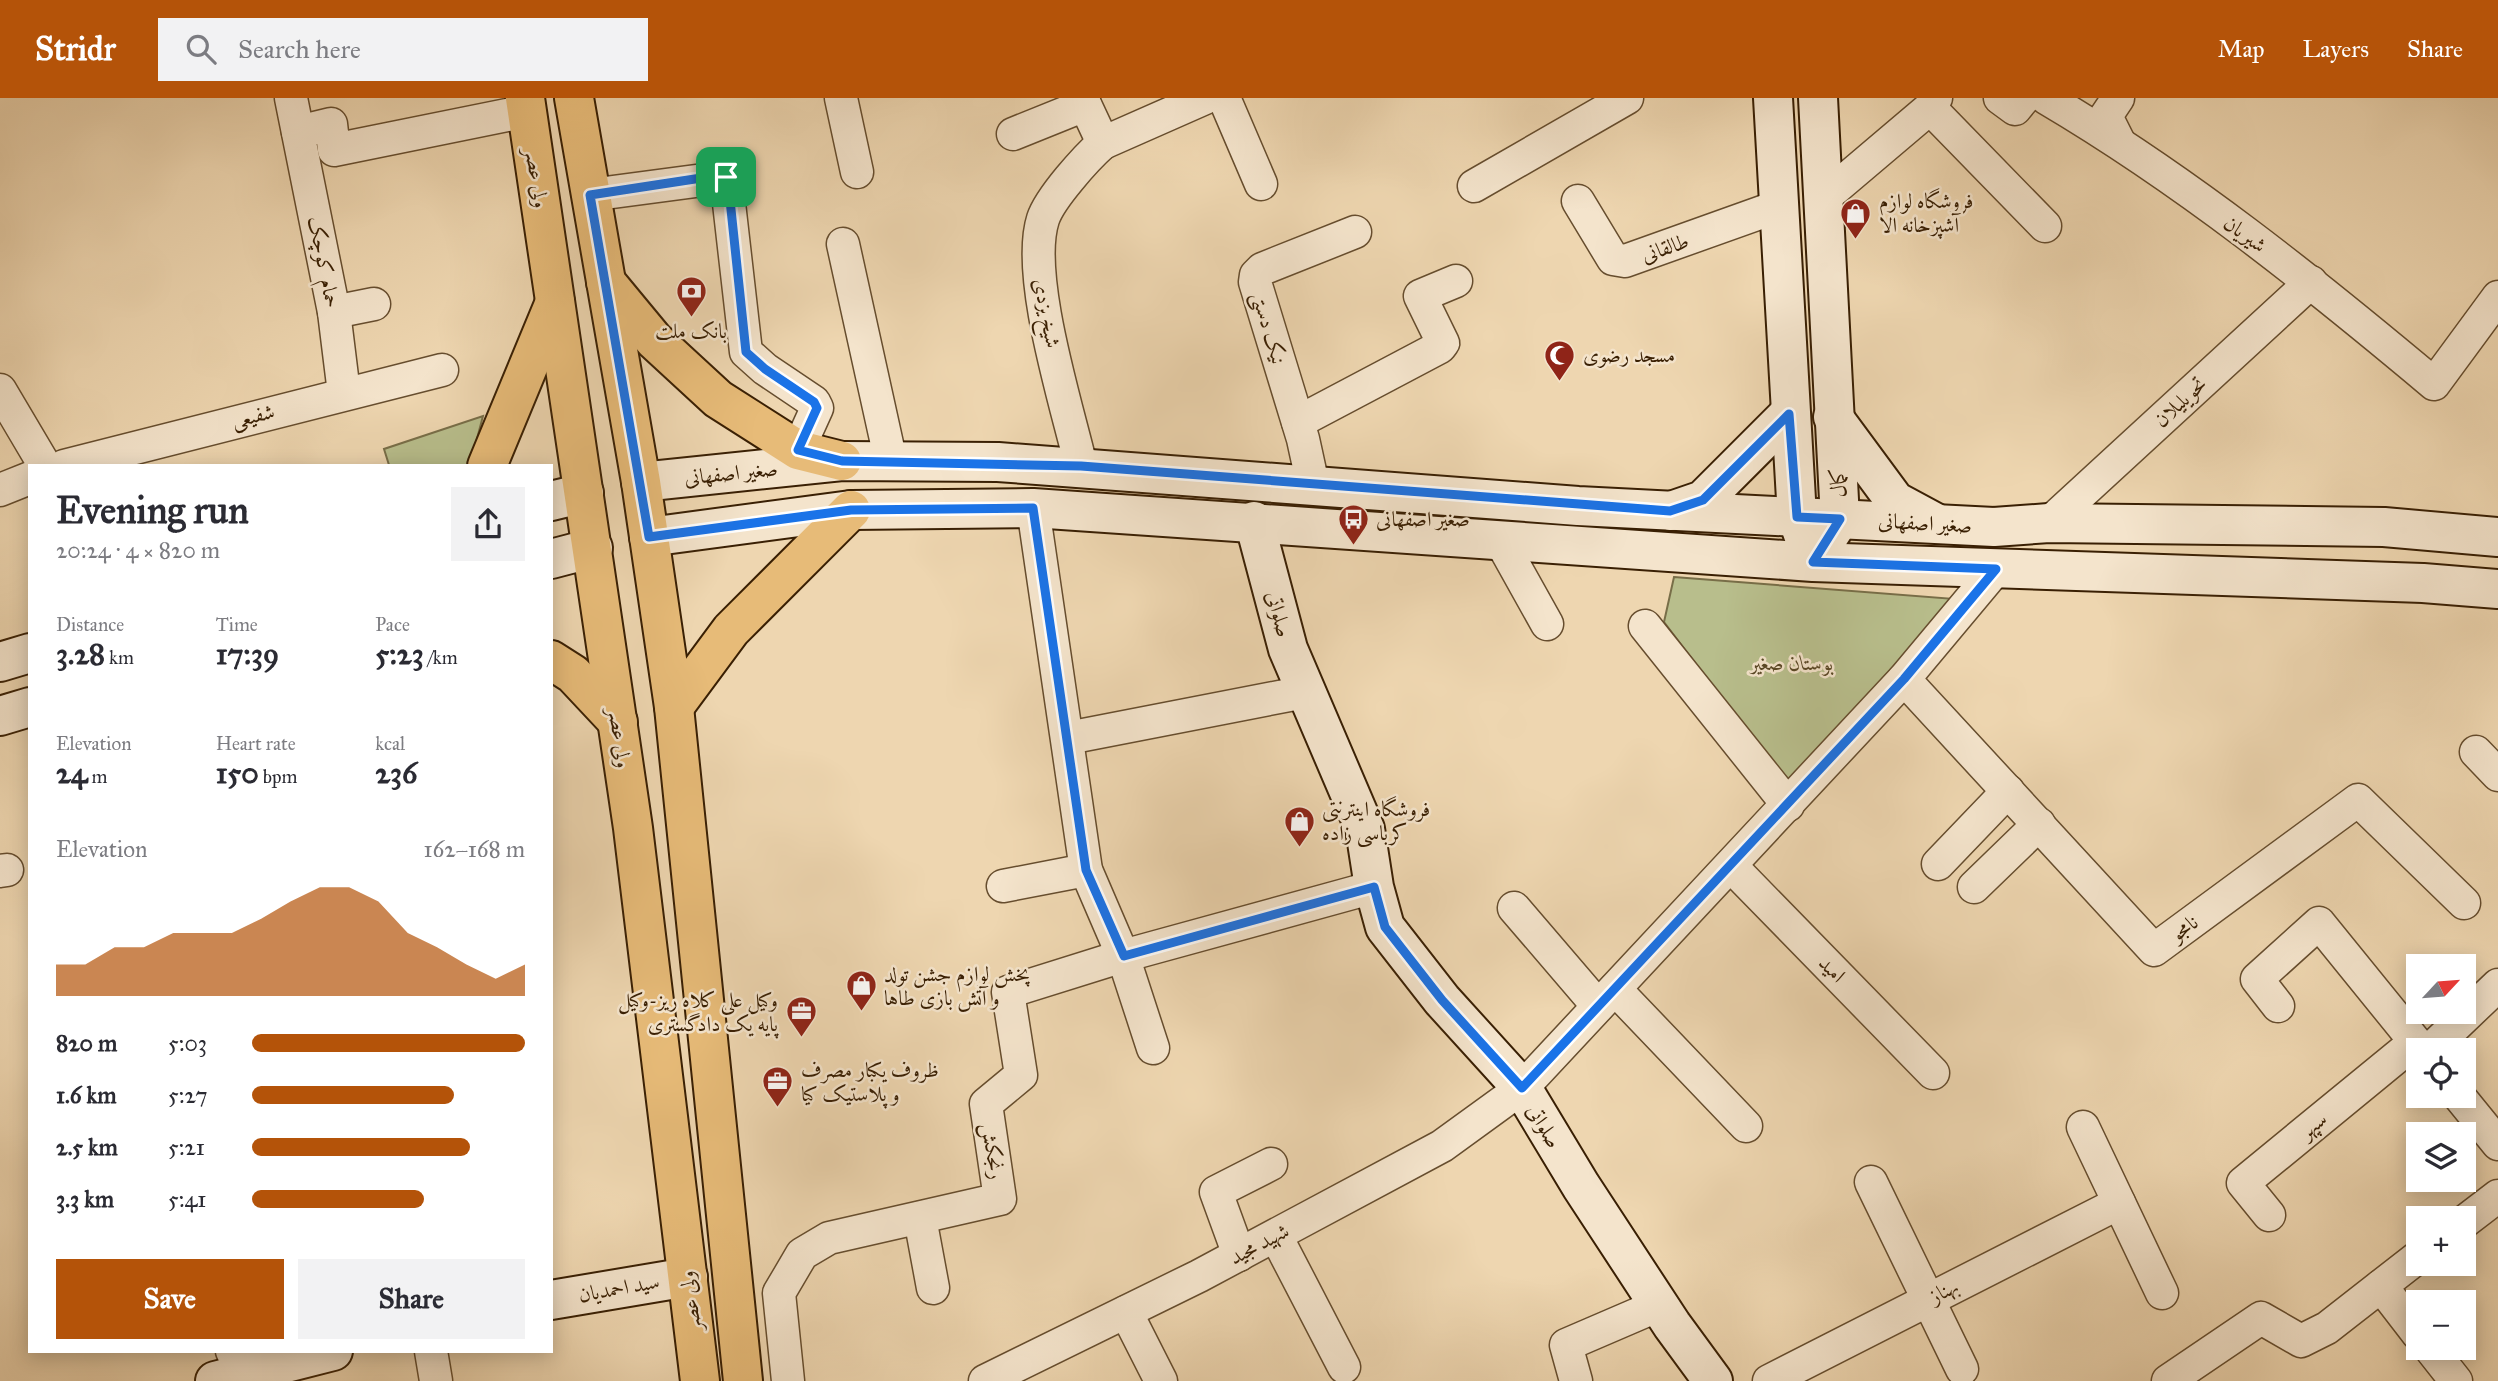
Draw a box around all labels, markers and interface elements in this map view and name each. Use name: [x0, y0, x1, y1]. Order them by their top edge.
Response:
search box: [158, 18, 648, 81]
text: Stridr: [35, 29, 116, 69]
icon: search: [182, 30, 220, 68]
text: Search here: [238, 33, 361, 65]
text: Map: [2218, 34, 2265, 64]
text: Layers: [2303, 34, 2369, 64]
text: Share: [2407, 34, 2463, 64]
street label: ولی عصر: [518, 144, 555, 210]
pin: [696, 147, 756, 207]
icon: arrive: [707, 158, 745, 196]
place label: فروشگاه لوازم آشپزخانه الا: [1879, 188, 1973, 239]
shop icon: فروشگاه لوازم آشپزخانه الا: [1839, 196, 1873, 240]
street label: شیریان: [2218, 210, 2272, 258]
street label: حمام کوچک: [297, 214, 346, 311]
street label: طالقانی: [1638, 228, 1692, 268]
bank icon: بانک ملت: [674, 274, 708, 318]
street label: شیخ یزدی: [1022, 276, 1066, 351]
street label: نیک دستی: [1244, 289, 1292, 368]
place label: بانک ملت: [655, 318, 727, 344]
mosque icon: مسجد رضوی: [1543, 338, 1577, 382]
place label: مسجد رضوی: [1583, 342, 1675, 368]
street label: تحویلیلان: [2148, 371, 2212, 433]
street label: شفیعی: [229, 398, 277, 435]
street label: صغیر اصفهانی: [683, 455, 779, 491]
street label: کمال: [1824, 467, 1852, 499]
text: Evening run: [56, 487, 249, 533]
button: share: [451, 487, 525, 561]
bus stop icon: صغیر اصفهانی: [1336, 502, 1370, 546]
place label: صغیر اصفهانی: [1376, 506, 1470, 532]
street label: صغیر اصفهانی: [1877, 508, 1973, 538]
text: 20:24 · 4 × 820 m: [56, 536, 220, 564]
street label: صلواتی: [1260, 588, 1298, 640]
text: Distance: [56, 613, 124, 636]
text: Time: [216, 613, 258, 636]
text: Pace: [375, 613, 410, 636]
text: 3.28: [56, 636, 105, 672]
text: 17:39: [216, 636, 279, 672]
text: 5:23: [375, 636, 424, 672]
text: km: [105, 646, 134, 669]
text: /km: [424, 646, 458, 669]
park label: بوستان صغیر: [1748, 650, 1834, 676]
street label: ولی عصر: [602, 704, 637, 770]
text: Elevation: [56, 732, 131, 755]
text: Heart rate: [216, 732, 296, 755]
text: kcal: [375, 732, 405, 755]
text: 24: [56, 755, 88, 791]
text: 150: [216, 755, 259, 791]
text: 236: [375, 755, 418, 791]
text: m: [88, 765, 108, 788]
text: bpm: [259, 765, 297, 788]
place label: فروشگاه اینترنتی کرباسی زاده: [1322, 796, 1430, 848]
shop icon: فروشگاه اینترنتی کرباسی زاده: [1282, 804, 1316, 848]
text: Elevation: [56, 835, 147, 863]
text: 162–168 m: [423, 835, 525, 863]
street label: نامجو: [2163, 909, 2203, 948]
street label: امید: [1813, 950, 1851, 988]
north arrow: [2406, 954, 2476, 1024]
map controls: [2406, 954, 2476, 1360]
place label: پخش لوازم جشن تولد و آتش بازی طاها: [884, 961, 1031, 1012]
shop icon: پخش لوازم جشن تولد و آتش بازی طاها: [844, 969, 878, 1013]
place label: وکیل علی کلاه ریز-وکیل پایه یک دادگستری: [618, 987, 779, 1039]
office icon: وکیل علی کلاه ریز-وکیل پایه یک دادگستری: [784, 995, 818, 1039]
text: 820 m: [56, 1029, 117, 1057]
text: 5:03: [168, 1029, 207, 1057]
button: locate: [2406, 1038, 2476, 1108]
place label: ظروف یکبار مصرف و پلاستیک کیا: [801, 1057, 939, 1109]
office icon: ظروف یکبار مصرف و پلاستیک کیا: [761, 1065, 795, 1109]
text: 1.6 km: [56, 1081, 117, 1109]
text: 5:27: [168, 1081, 208, 1109]
street label: صلواتی: [1521, 1099, 1567, 1153]
street label: سپهر: [2292, 1106, 2333, 1146]
street label: رنجکش: [975, 1121, 1010, 1181]
button: layers: [2406, 1122, 2476, 1192]
text: 2.5 km: [56, 1133, 118, 1161]
text: 5:21: [168, 1133, 205, 1161]
text: 3.3 km: [56, 1185, 114, 1213]
text: 5:41: [168, 1185, 206, 1213]
button: +: [2406, 1206, 2476, 1276]
street label: شهید مجید: [1225, 1217, 1294, 1271]
button: Save: [56, 1259, 284, 1339]
button: Share: [298, 1259, 525, 1339]
street label: سید احمدیان: [576, 1268, 662, 1308]
street label: ولی عصر: [673, 1269, 708, 1335]
street label: بهناز: [1923, 1273, 1963, 1311]
button: −: [2406, 1290, 2476, 1360]

